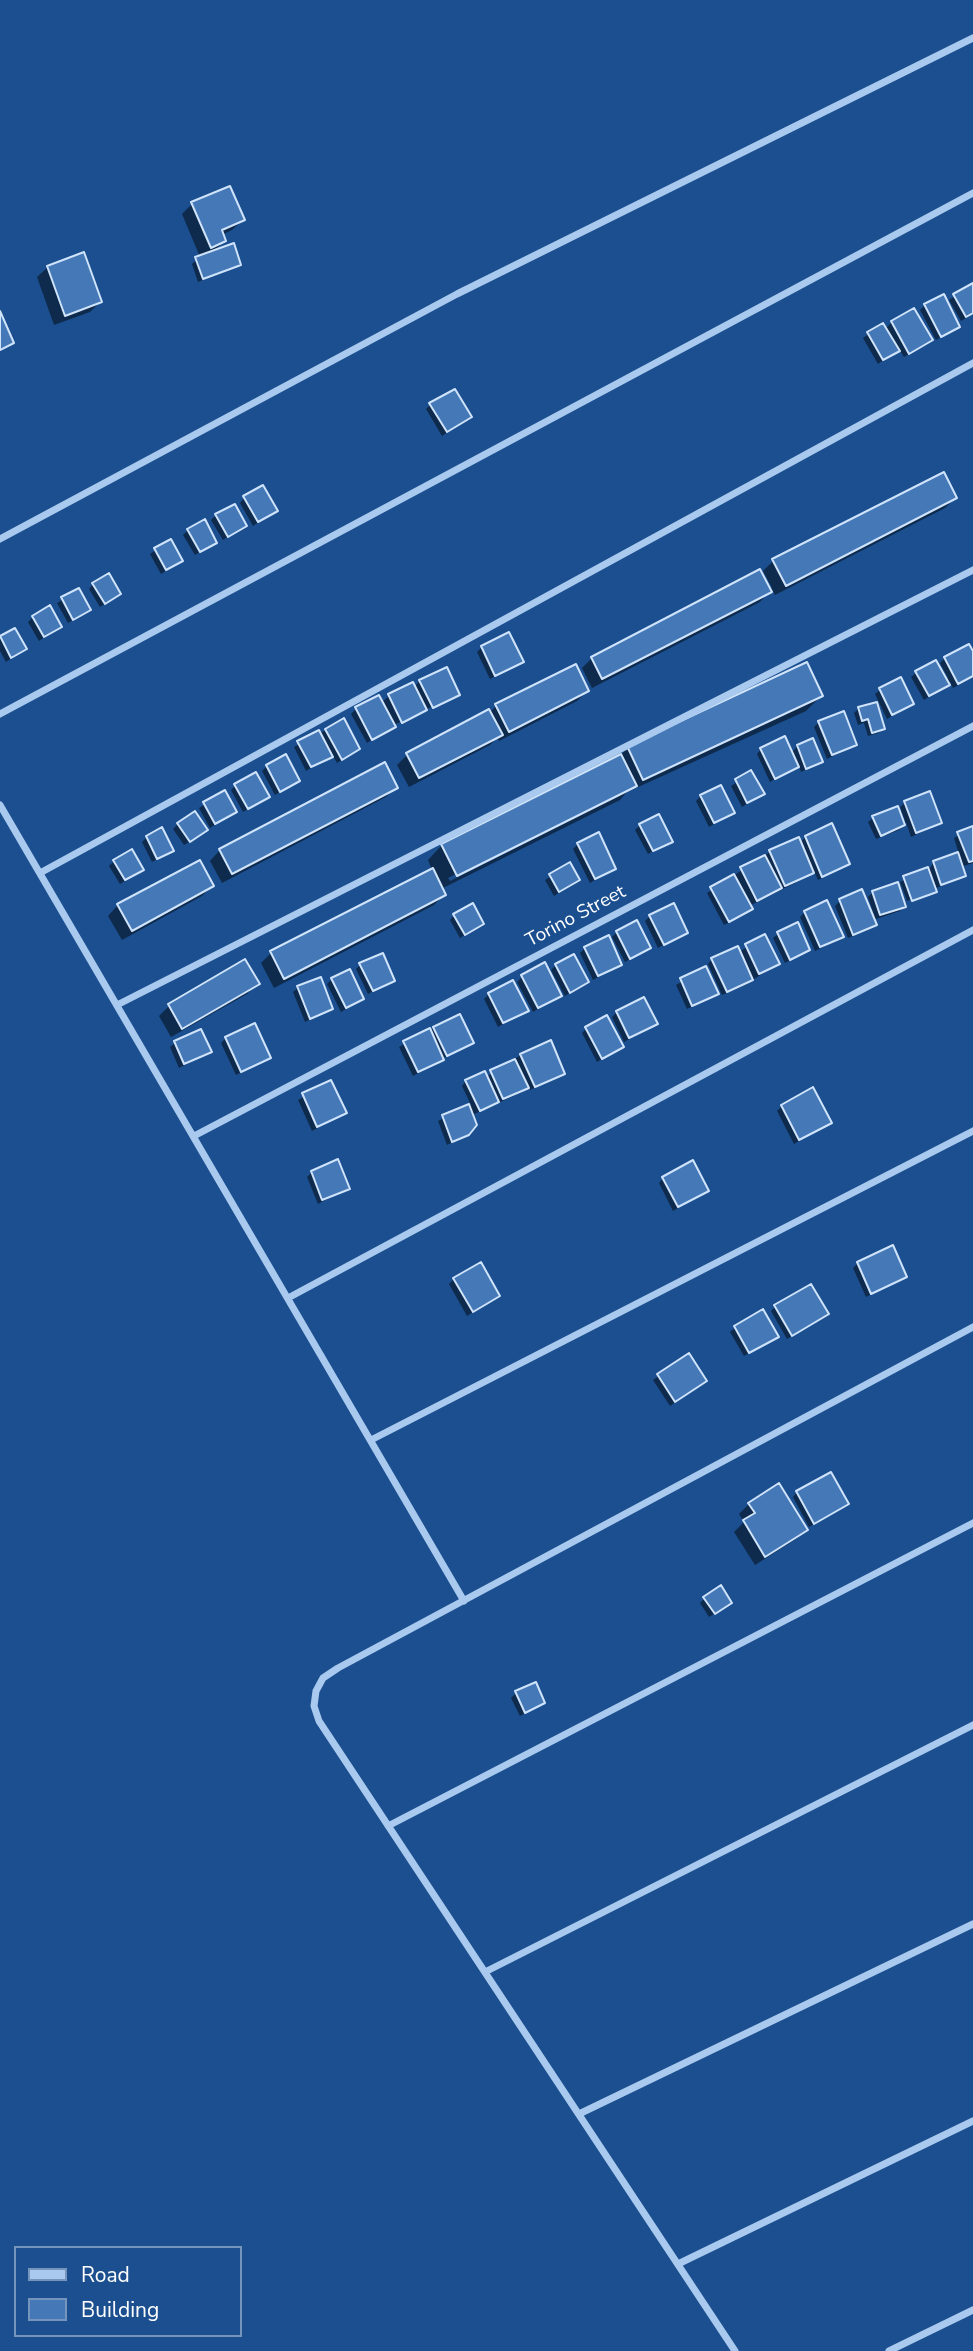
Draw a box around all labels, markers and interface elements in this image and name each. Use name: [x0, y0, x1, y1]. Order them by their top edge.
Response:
street label: Torino Street: [522, 881, 630, 953]
legend: [14, 2246, 242, 2337]
text: Road: [81, 2261, 130, 2289]
text: Building: [81, 2296, 159, 2324]

